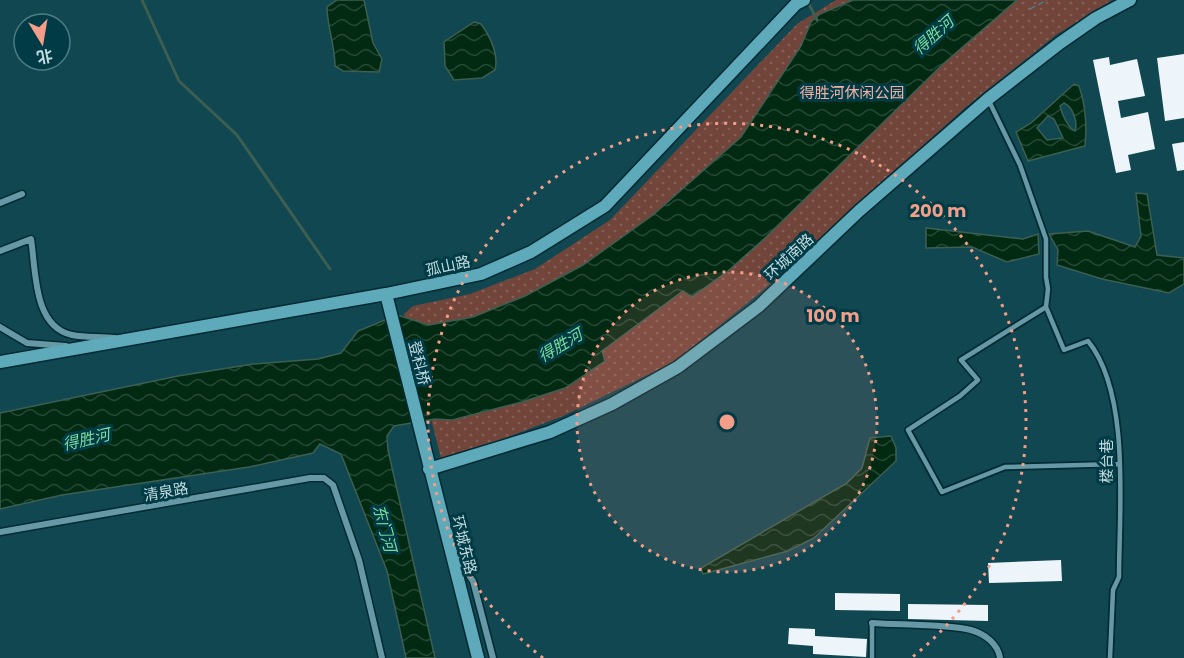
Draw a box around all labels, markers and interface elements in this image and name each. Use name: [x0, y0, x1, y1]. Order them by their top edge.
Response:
water label: 得胜河: [908, 9, 961, 60]
north arrow: [12, 12, 72, 72]
text: 北: [35, 43, 55, 69]
park label: 得胜河休闲公园: [799, 82, 905, 103]
text: 200 m: [910, 198, 966, 223]
street label: 环城南路: [760, 228, 818, 285]
street label: 孤山路: [424, 251, 472, 280]
text: 100 m: [806, 303, 860, 328]
water label: 得胜河: [534, 322, 589, 368]
street label: 登科桥: [404, 338, 435, 387]
centre of rings: [717, 412, 737, 432]
water label: 得胜河: [60, 422, 115, 456]
street label: 楼台巷: [1096, 438, 1117, 484]
street label: 清泉路: [142, 477, 190, 506]
water label: 东门河: [367, 502, 403, 557]
street label: 环城东路: [447, 513, 482, 577]

